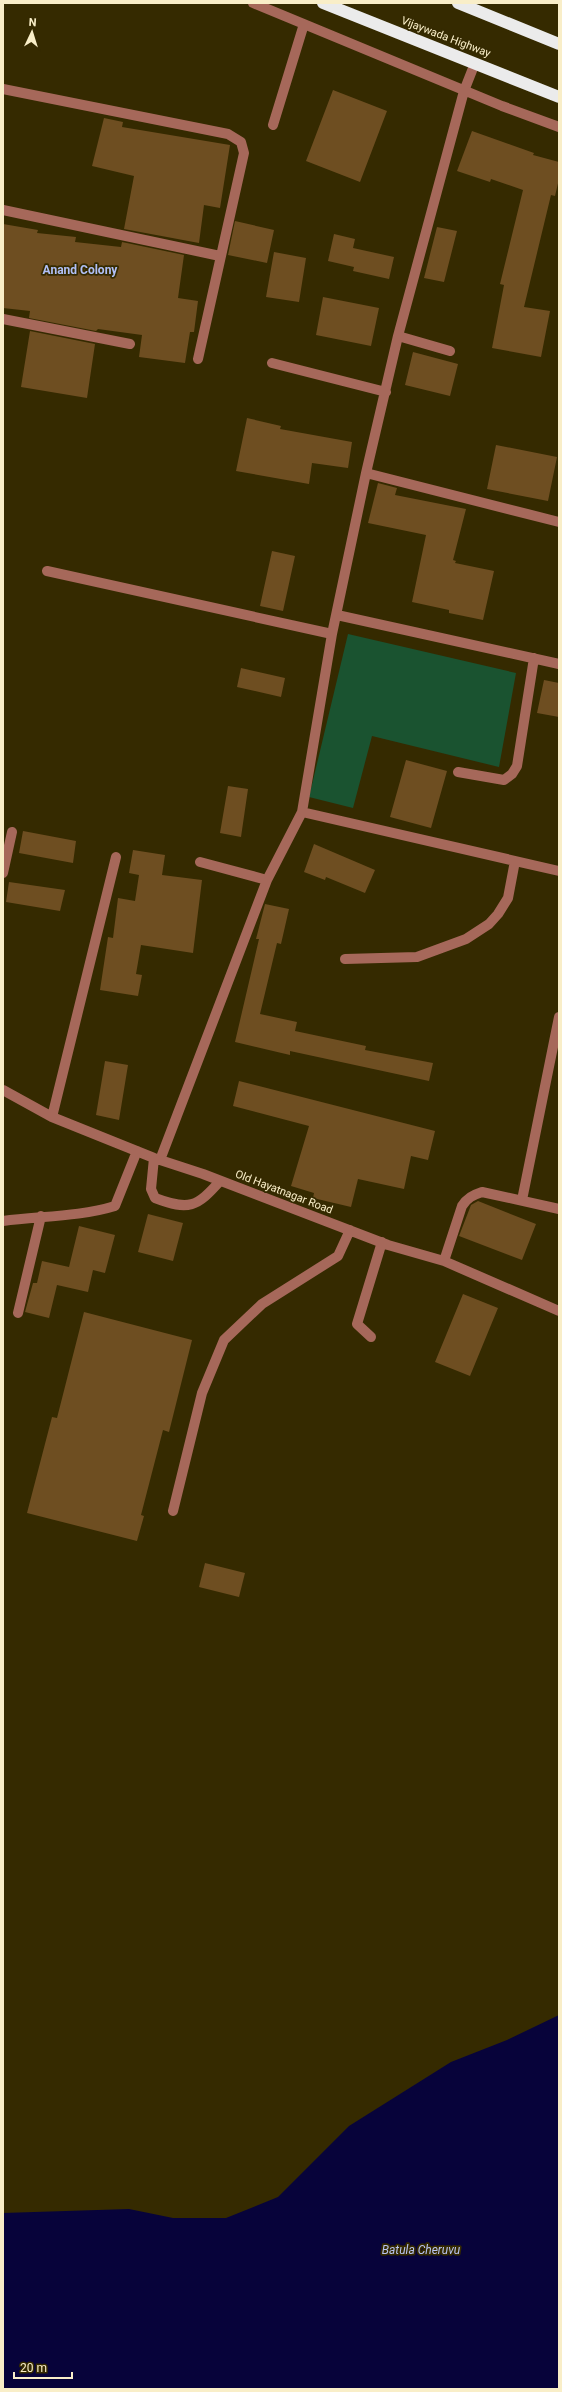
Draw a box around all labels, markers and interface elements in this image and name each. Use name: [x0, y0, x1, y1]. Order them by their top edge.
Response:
north arrow: [12, 12, 52, 52]
street label: Vijaywada Highway: [399, 14, 493, 60]
text: N: [28, 16, 37, 29]
district label: Anand Colony: [43, 263, 118, 277]
street label: Old Hayatnagar Road: [233, 1167, 335, 1217]
water label: Batula Cheruvu: [382, 2243, 461, 2257]
scale bar: [14, 2354, 72, 2380]
text: 20 m: [20, 2361, 47, 2375]

